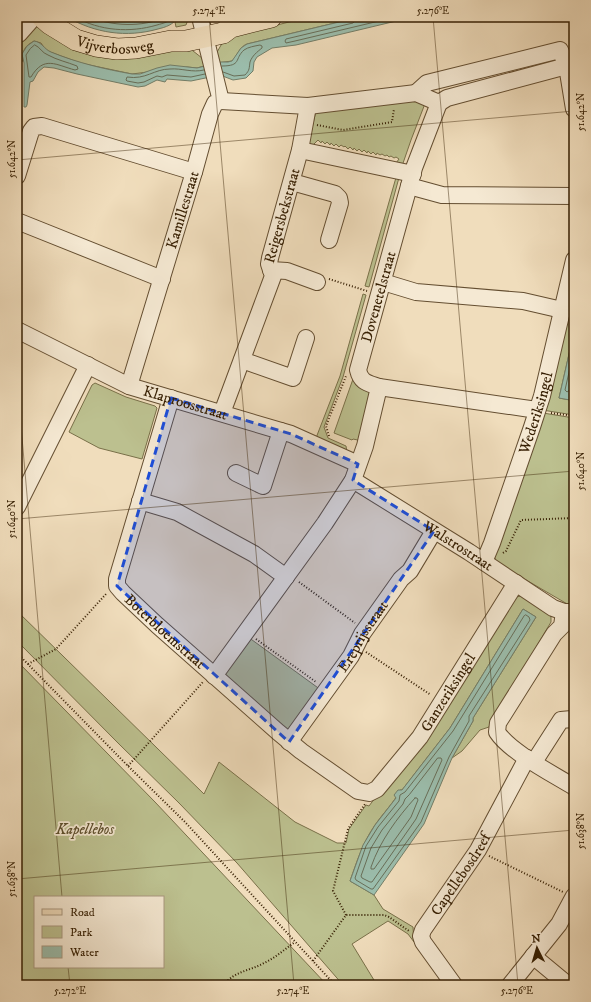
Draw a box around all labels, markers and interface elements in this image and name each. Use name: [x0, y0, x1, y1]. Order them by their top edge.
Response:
text: 5.274°E: [193, 5, 225, 17]
text: 5.276°E: [417, 5, 449, 17]
street label: Vijverbosweg: [73, 31, 156, 59]
text: 51.642°N: [575, 93, 587, 131]
text: 51.642°N: [6, 140, 18, 178]
street label: Reigersbekstraat: [260, 166, 304, 265]
street label: Kamillestraat: [162, 169, 203, 251]
street label: Dovenetelstraat: [357, 249, 400, 344]
street label: Wederiksingel: [514, 370, 557, 457]
street label: Klaproosstraat: [141, 381, 230, 424]
text: 51.640°N: [575, 452, 587, 490]
text: 51.640°N: [6, 500, 18, 538]
street label: Walstrostraat: [419, 516, 497, 575]
street label: Boterbloemstraat: [121, 590, 210, 673]
street label: Ereprijsstraat: [333, 597, 392, 676]
street label: Ganzeriksingel: [416, 649, 480, 735]
text: 51.638°N: [575, 813, 587, 849]
park label: Kapellebos: [55, 820, 114, 839]
street label: Capellebosdreef: [426, 828, 496, 919]
text: 51.638°N: [6, 861, 18, 897]
legend: [34, 896, 164, 968]
text: Road: [70, 905, 95, 920]
text: Park: [70, 925, 92, 940]
north arrow: [517, 928, 557, 968]
text: N: [531, 932, 541, 946]
text: Water: [69, 945, 99, 960]
text: 5.272°E: [54, 985, 86, 997]
text: 5.274°E: [277, 985, 309, 997]
text: 5.276°E: [501, 985, 533, 997]

